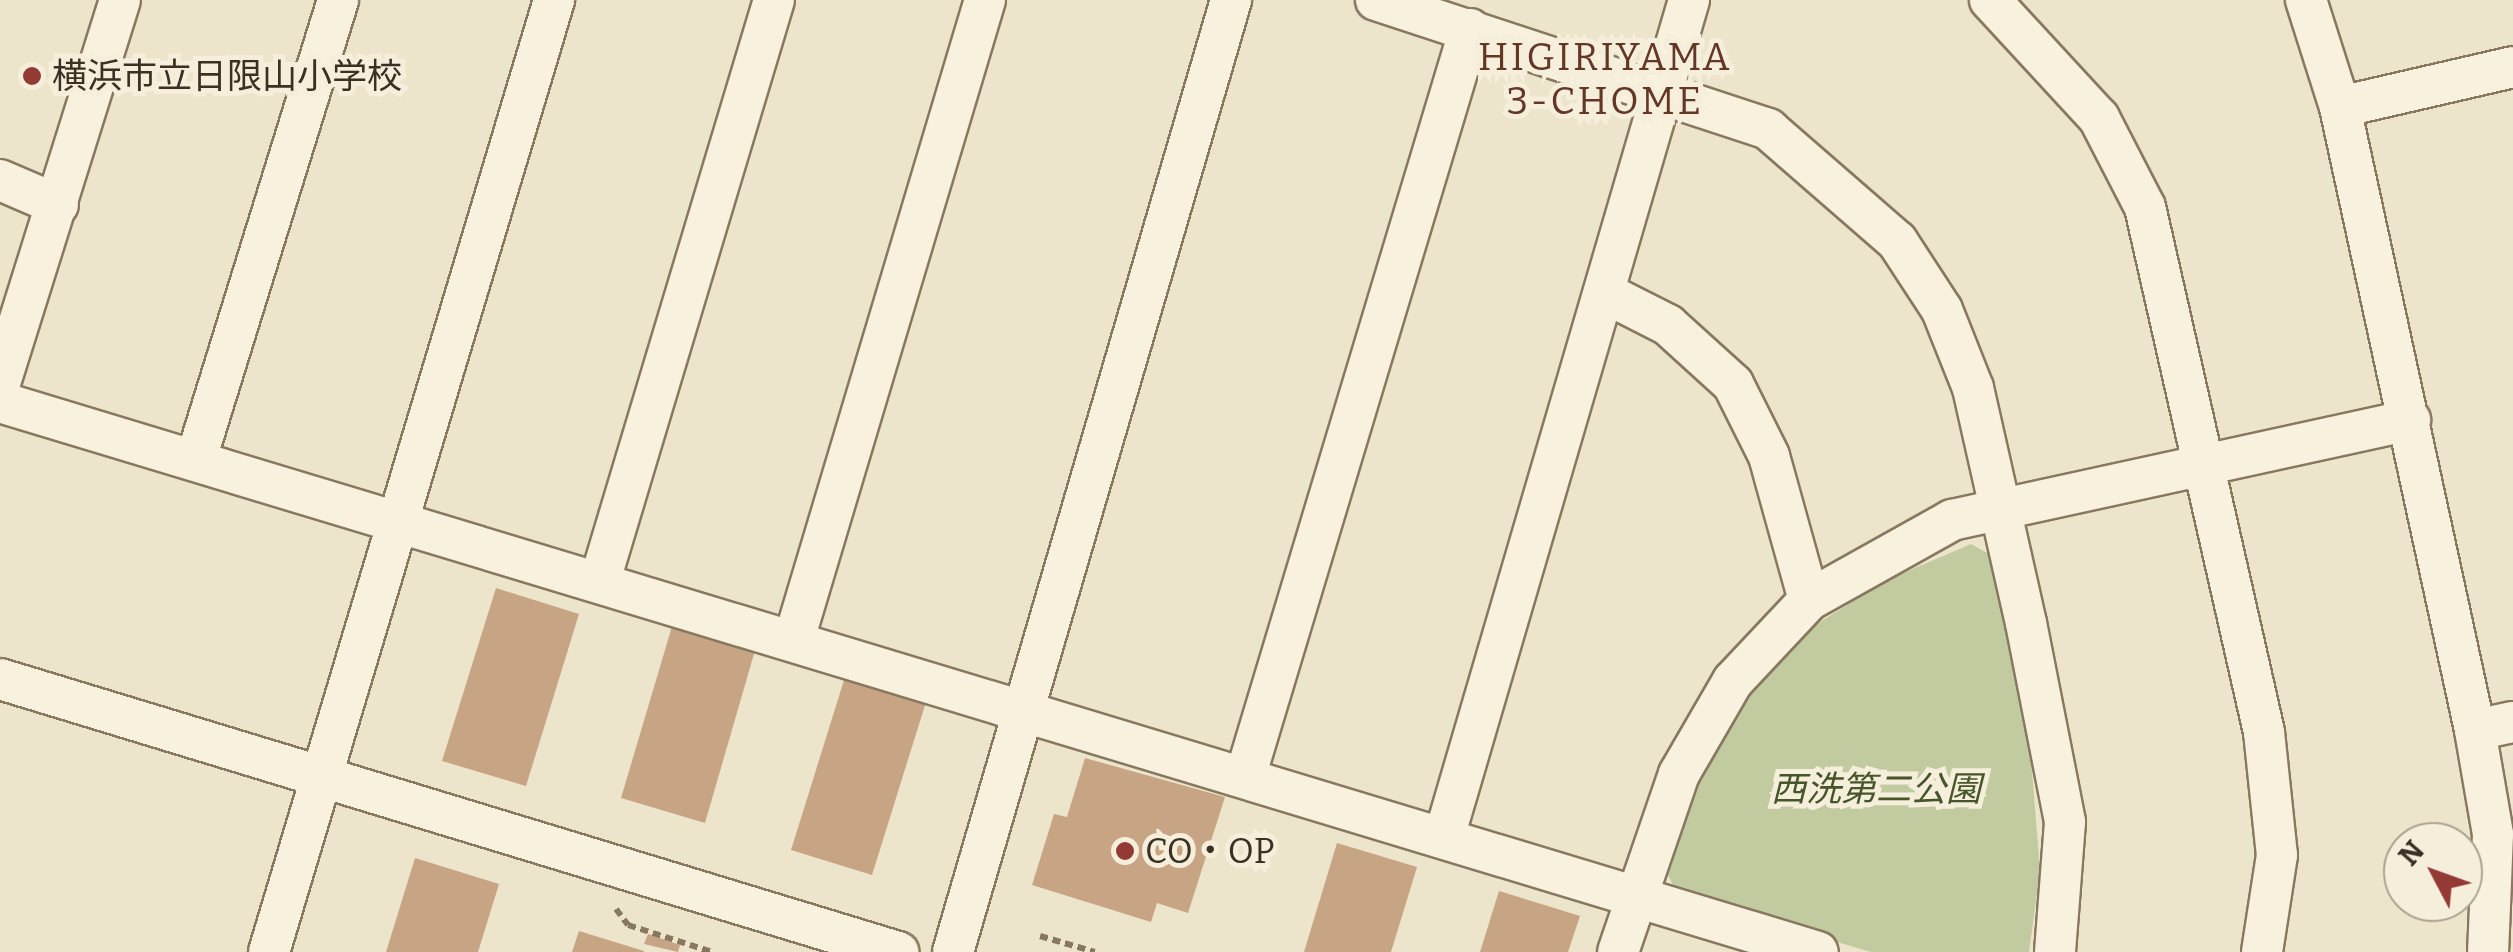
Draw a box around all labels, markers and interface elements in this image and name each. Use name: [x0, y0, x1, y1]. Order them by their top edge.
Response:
district label: HIGIRIYAMA 3-CHOME: [1478, 35, 1732, 124]
place label: 横浜市立日限山小学校: [52, 55, 402, 97]
marker: 横浜市立日限山小学校: [21, 65, 43, 87]
park label: 西洗第二公園: [1771, 768, 1981, 810]
north arrow: [2383, 822, 2483, 922]
place label: CO・OP: [1145, 830, 1275, 872]
text: N: [2392, 834, 2431, 872]
marker: CO・OP: [1114, 840, 1136, 862]

